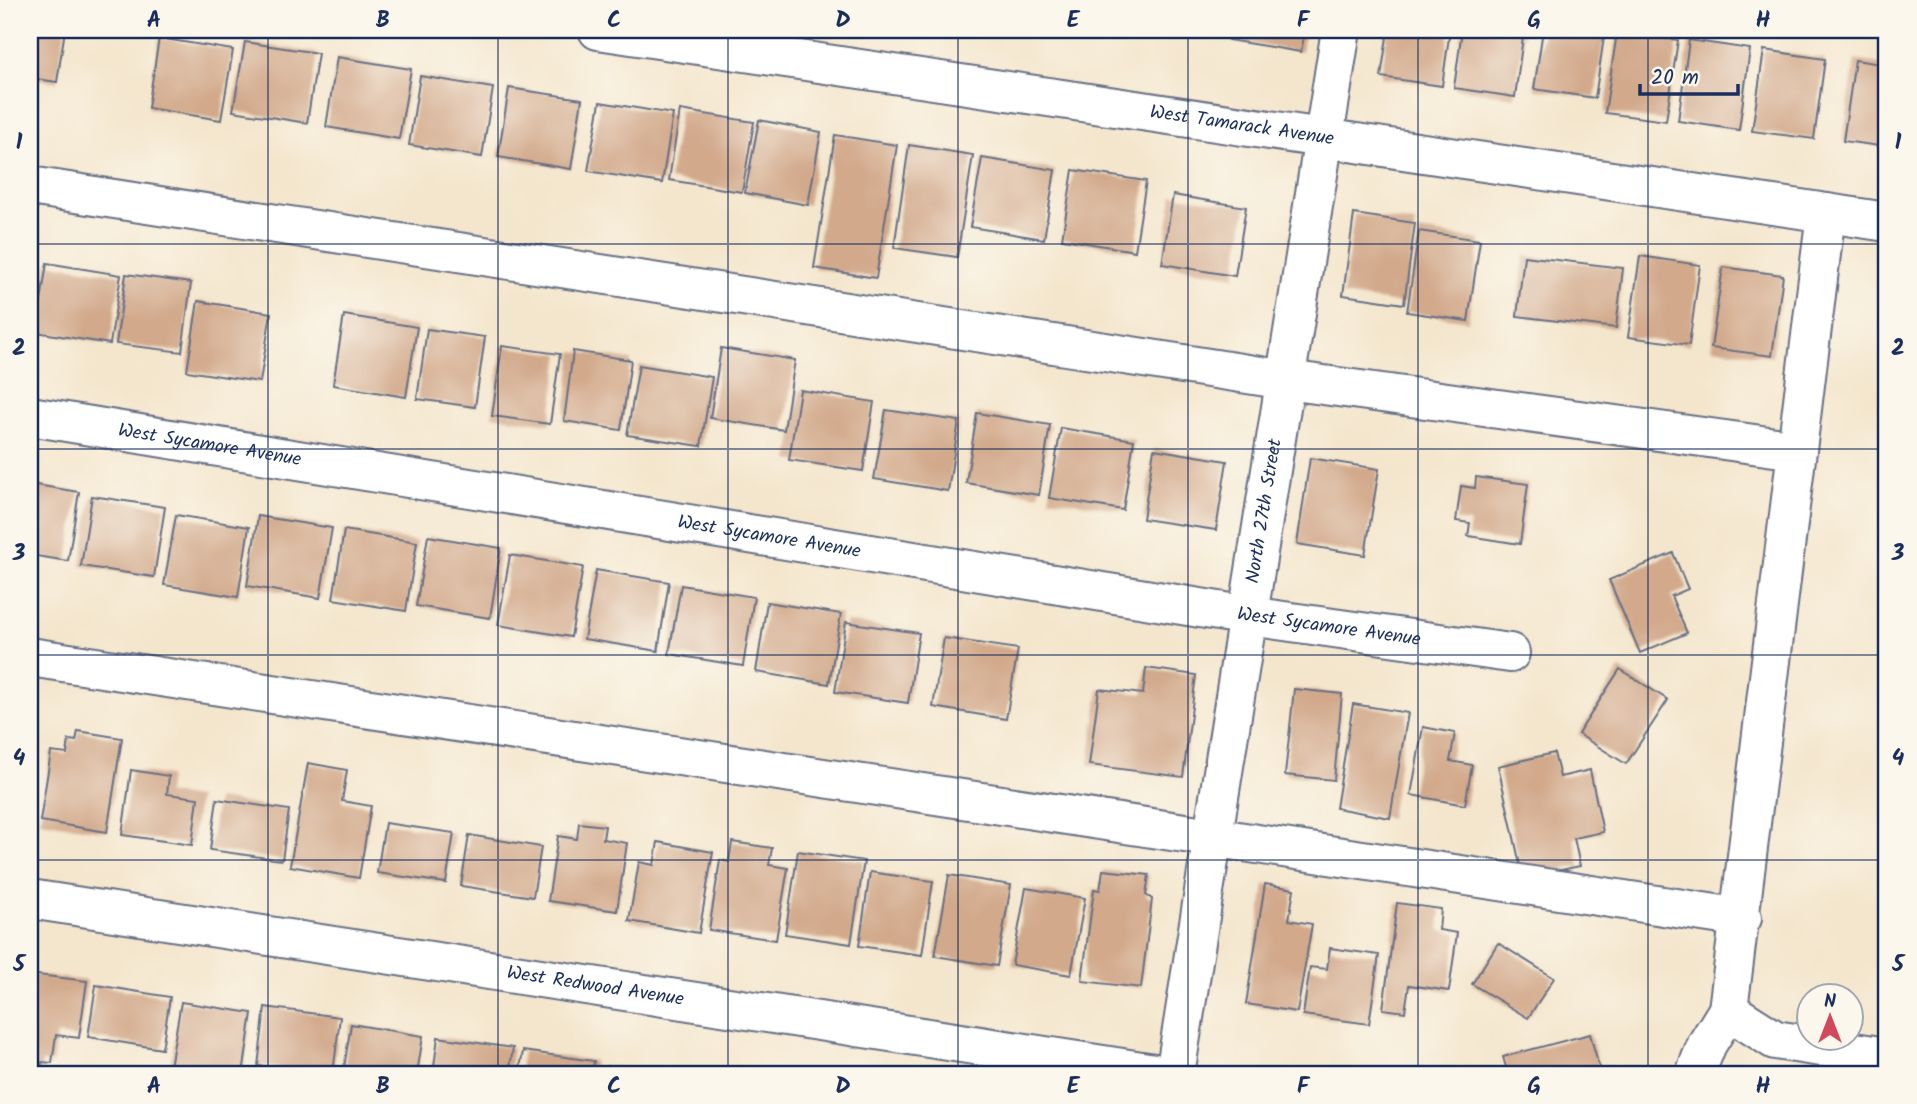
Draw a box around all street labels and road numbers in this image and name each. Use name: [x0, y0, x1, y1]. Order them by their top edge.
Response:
street label: West Tamarack Avenue: [1148, 97, 1336, 155]
street label: West Sycamore Avenue: [116, 416, 304, 475]
street label: North 27th Street: [1238, 436, 1291, 586]
street label: West Sycamore Avenue: [675, 507, 863, 567]
street label: West Sycamore Avenue: [1235, 599, 1423, 655]
street label: West Redwood Avenue: [505, 958, 686, 1015]

